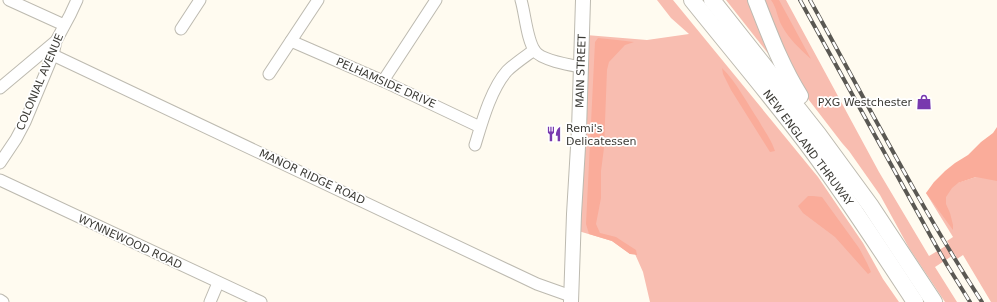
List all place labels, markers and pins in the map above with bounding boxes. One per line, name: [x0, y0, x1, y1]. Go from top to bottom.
shop icon: PXG Westchester: [915, 93, 933, 111]
place label: PXG Westchester: [818, 96, 912, 109]
place label: Remi's Delicatessen: [566, 122, 636, 148]
restaurant icon: Remi's Delicatessen: [545, 125, 563, 143]

